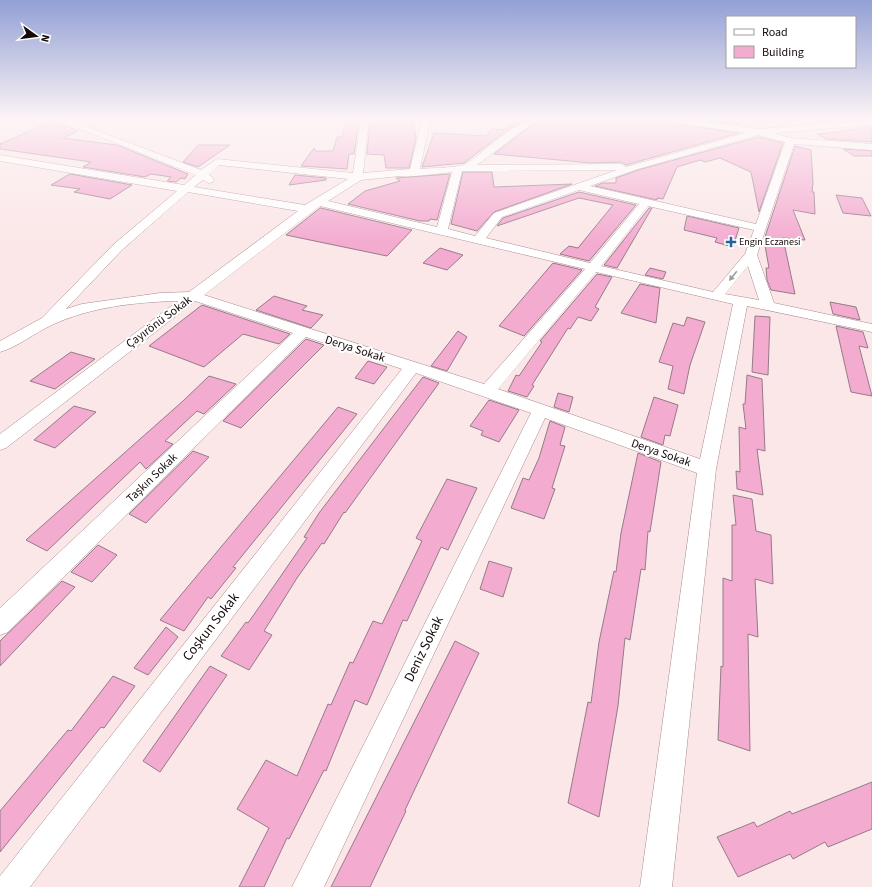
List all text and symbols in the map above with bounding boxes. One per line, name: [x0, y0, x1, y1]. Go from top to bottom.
north arrow: [16, 16, 56, 56]
legend: [726, 16, 856, 68]
text: Road: [762, 24, 788, 41]
text: N: [37, 33, 53, 44]
text: Building: [762, 44, 804, 61]
place label: Engin Eczanesi: [739, 235, 801, 249]
marker: Engin Eczanesi: [726, 237, 736, 247]
one-way arrow: [729, 270, 738, 281]
street label: Çayırönü Sokak: [123, 292, 195, 352]
street label: Derya Sokak: [323, 331, 387, 367]
street label: Derya Sokak: [629, 435, 693, 471]
street label: Taşkın Sokak: [123, 449, 181, 507]
street label: Coşkun Sokak: [178, 588, 244, 665]
street label: Deniz Sokak: [399, 613, 449, 685]

